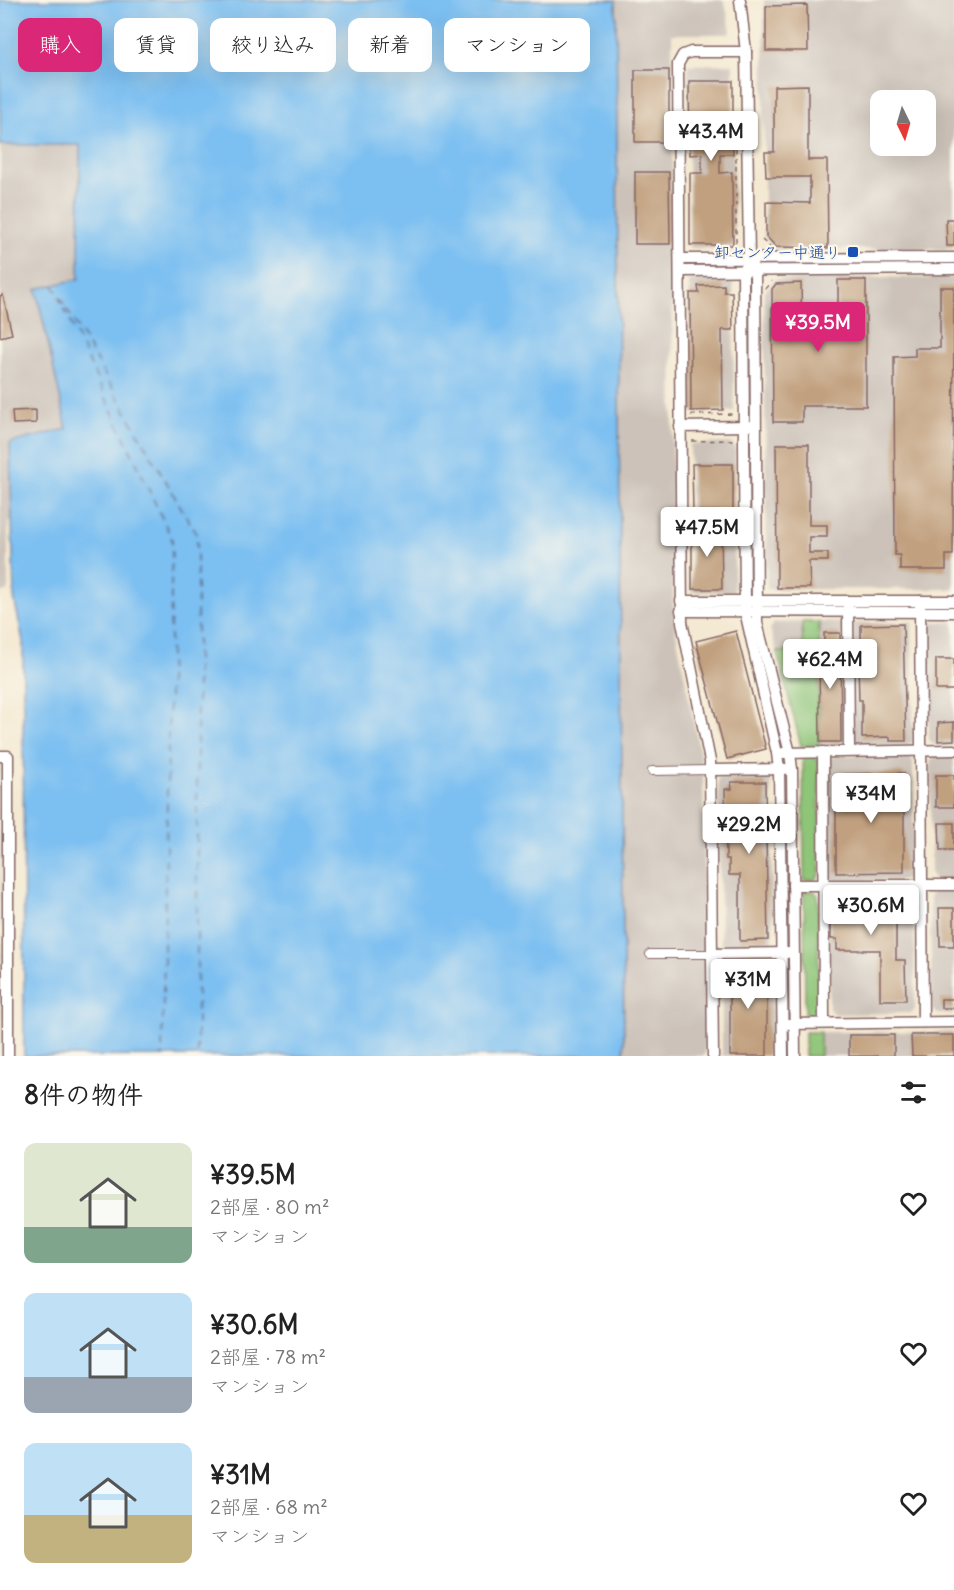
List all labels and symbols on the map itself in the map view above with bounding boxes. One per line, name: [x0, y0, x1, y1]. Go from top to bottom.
north arrow: [870, 90, 936, 156]
pin: ¥43.4M: [662, 111, 760, 162]
place label: 卸センター中通り: [714, 242, 841, 262]
marker: 卸センター中通り: [846, 245, 860, 259]
pin: ¥39.5M: [769, 302, 867, 353]
pin: ¥47.5M: [658, 507, 756, 558]
pin: ¥62.4M: [781, 639, 879, 690]
pin: ¥34M: [835, 773, 907, 824]
pin: ¥29.2M: [700, 804, 798, 855]
pin: ¥30.6M: [822, 885, 920, 936]
pin: ¥31M: [712, 959, 784, 1010]

